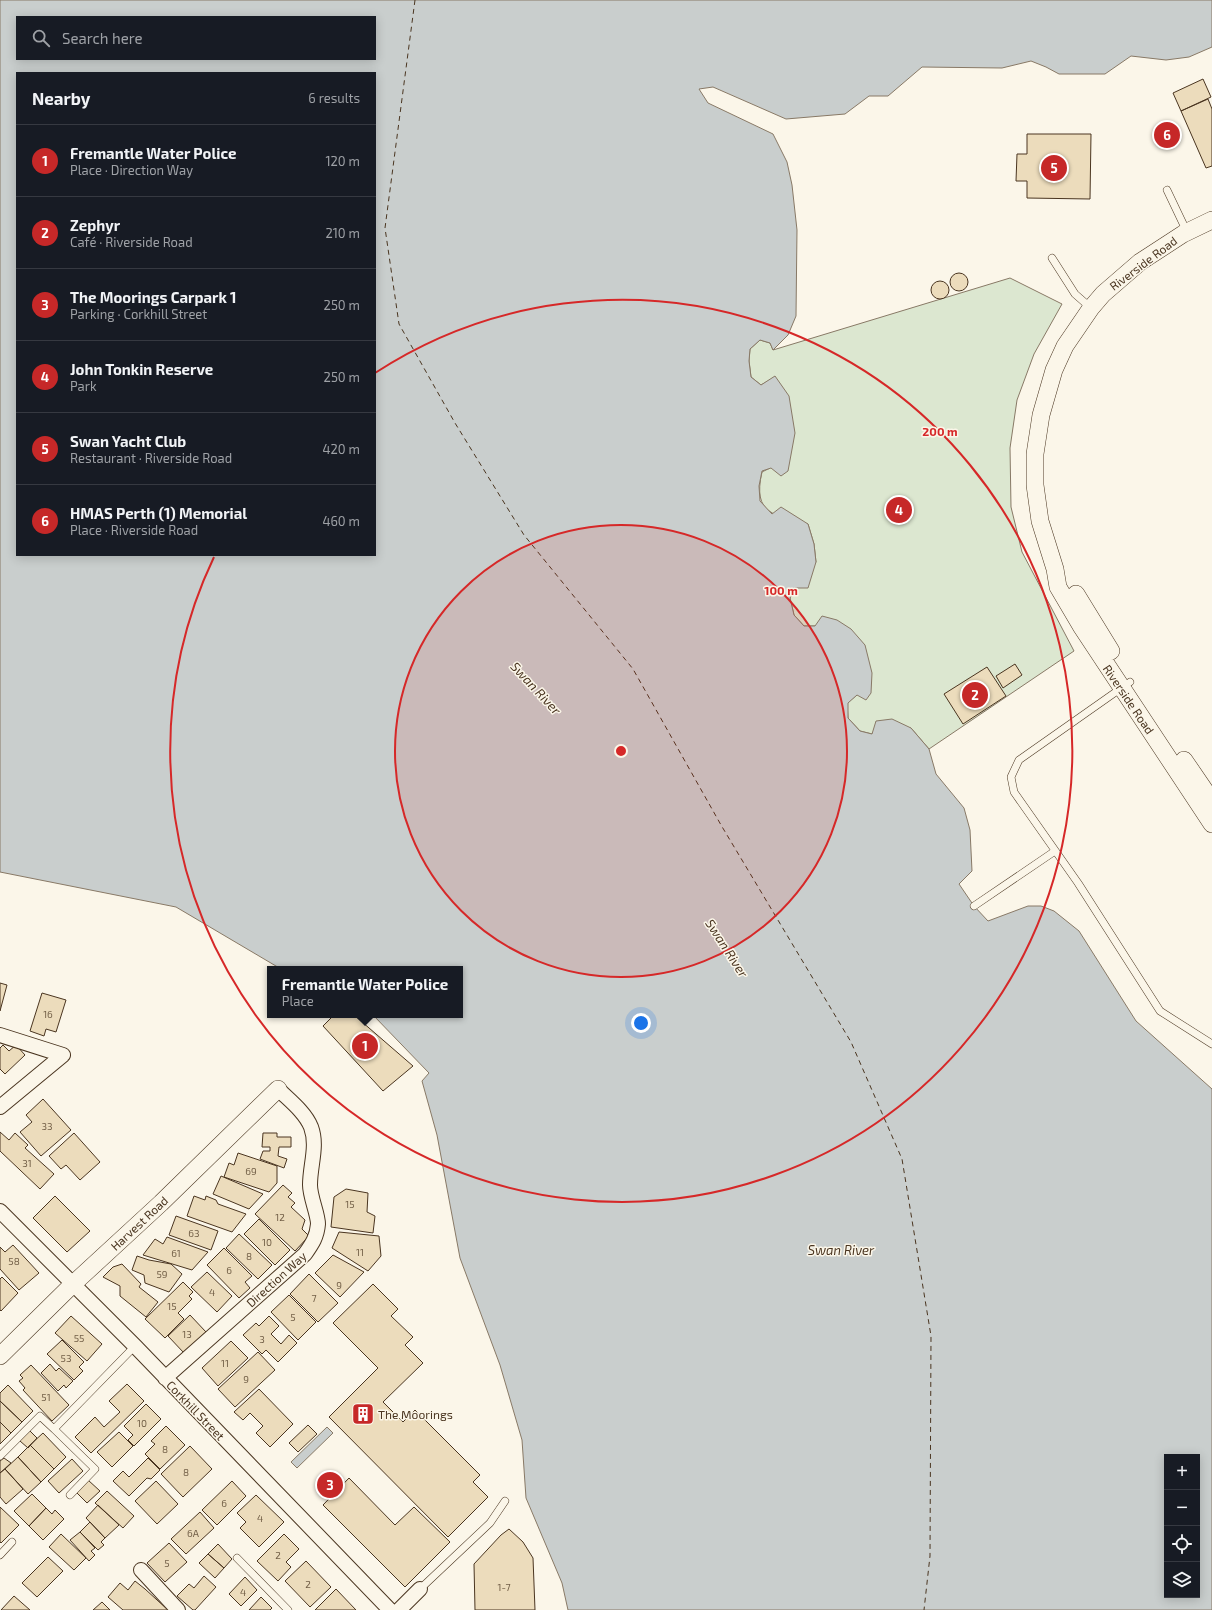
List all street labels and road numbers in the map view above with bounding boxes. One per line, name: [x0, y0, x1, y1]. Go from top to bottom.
street label: Riverside Road: [1107, 233, 1179, 293]
street label: Riverside Road: [1101, 662, 1157, 736]
street label: Harvest Road: [107, 1193, 171, 1253]
street label: Direction Way: [243, 1248, 309, 1310]
street label: Corkhill Street: [164, 1377, 228, 1443]

